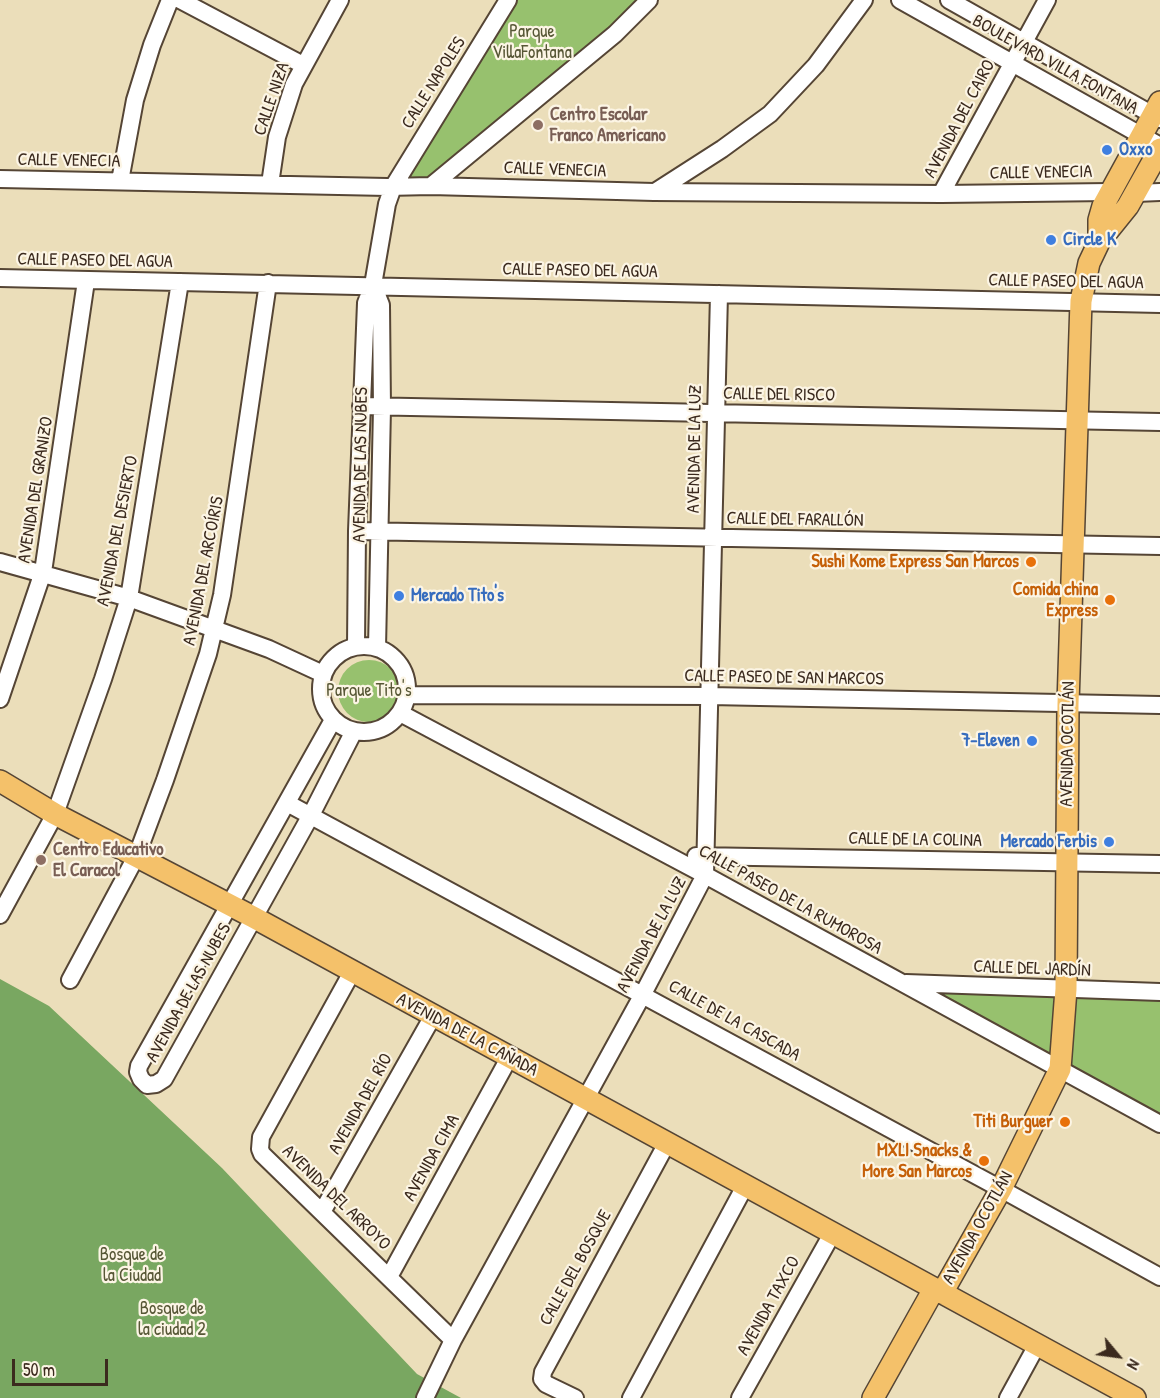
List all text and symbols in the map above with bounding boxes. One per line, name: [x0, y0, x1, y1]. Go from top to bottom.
street label: BOULEVARD VILLA FONTANA: [968, 10, 1142, 120]
park label: Parque VillaFontana: [492, 21, 572, 63]
street label: CALLE NAPOLES: [397, 33, 471, 133]
street label: AVENIDA DEL CAIRO: [920, 56, 1000, 182]
street label: CALLE NIZA: [249, 60, 295, 138]
place label: Centro Escolar Franco Americano: [550, 104, 666, 146]
marker: Centro Escolar Franco Americano: [531, 118, 545, 132]
place label: Oxxo: [1119, 139, 1152, 161]
marker: Oxxo: [1100, 143, 1114, 157]
street label: CALLE VENECIA: [18, 149, 120, 173]
street label: CALLE VENECIA: [503, 157, 607, 183]
street label: CALLE VENECIA: [990, 161, 1092, 185]
place label: Circle K: [1063, 229, 1116, 251]
marker: Circle K: [1044, 233, 1058, 247]
street label: CALLE PASEO DEL AGUA: [17, 249, 173, 273]
street label: CALLE PASEO DEL AGUA: [502, 259, 658, 283]
street label: CALLE PASEO DEL AGUA: [988, 270, 1144, 294]
street label: CALLE DEL RISCO: [723, 383, 835, 407]
street label: AVENIDA DE LA LUZ: [683, 385, 707, 513]
street label: AVENIDA DE LAS NUBES: [349, 387, 373, 543]
street label: AVENIDA DEL GRANIZO: [14, 415, 58, 565]
street label: AVENIDA DEL DESIERTO: [93, 454, 143, 608]
street label: AVENIDA DEL ARCOÍRIS: [179, 495, 229, 647]
street label: CALLE DEL FARALLÓN: [726, 508, 864, 532]
place label: Sushi Kome Express San Marcos: [811, 551, 1019, 573]
marker: Sushi Kome Express San Marcos: [1024, 555, 1038, 569]
place label: Comida china Express: [1013, 579, 1098, 622]
place label: Mercado Tito's: [411, 585, 504, 607]
marker: Mercado Tito's: [392, 589, 406, 603]
marker: Comida china Express: [1103, 593, 1117, 607]
street label: CALLE PASEO DE SAN MARCOS: [684, 665, 884, 691]
park label: Parque Tito's: [326, 680, 412, 702]
street label: AVENIDA OCOTLÁN: [1056, 681, 1080, 807]
place label: 7-Eleven: [961, 730, 1020, 752]
marker: 7-Eleven: [1025, 734, 1039, 748]
street label: CALLE DE LA COLINA: [848, 828, 982, 852]
place label: Mercado Ferbis: [1001, 831, 1097, 853]
marker: Mercado Ferbis: [1102, 835, 1116, 849]
place label: Centro Educativo El Caracol: [53, 839, 164, 882]
street label: CALLE PASEO DE LA RUMOROSA: [695, 841, 885, 959]
marker: Centro Educativo El Caracol: [34, 853, 48, 867]
street label: AVENIDA DE LA LUZ: [612, 873, 692, 997]
street label: AVENIDA DE LAS NUBES: [142, 920, 236, 1066]
street label: CALLE DEL JARDÍN: [973, 956, 1091, 982]
street label: CALLE DE LA CASCADA: [664, 976, 804, 1066]
street label: AVENIDA DE LA CAÑADA: [393, 989, 541, 1081]
street label: AVENIDA DEL RÍO: [324, 1050, 398, 1158]
street label: AVENIDA CIMA: [399, 1111, 465, 1205]
place label: Titi Burguer: [974, 1111, 1053, 1133]
marker: Titi Burguer: [1058, 1115, 1072, 1129]
place label: MXLI Snacks & More San Marcos: [862, 1140, 972, 1182]
street label: AVENIDA DEL ARROYO: [277, 1141, 395, 1255]
marker: MXLI Snacks & More San Marcos: [977, 1154, 991, 1168]
street label: AVENIDA OCOTLÁN: [938, 1168, 1018, 1288]
street label: CALLE DEL BOSQUE: [535, 1207, 617, 1329]
park label: Bosque de la Ciudad: [100, 1244, 164, 1286]
street label: AVENIDA TAXCO: [733, 1253, 805, 1359]
park label: Bosque de la ciudad 2: [138, 1298, 206, 1340]
north arrow: [1088, 1326, 1148, 1386]
scale bar: [15, 1347, 111, 1385]
text: N: [1122, 1356, 1145, 1374]
text: 50 m: [23, 1357, 55, 1382]

